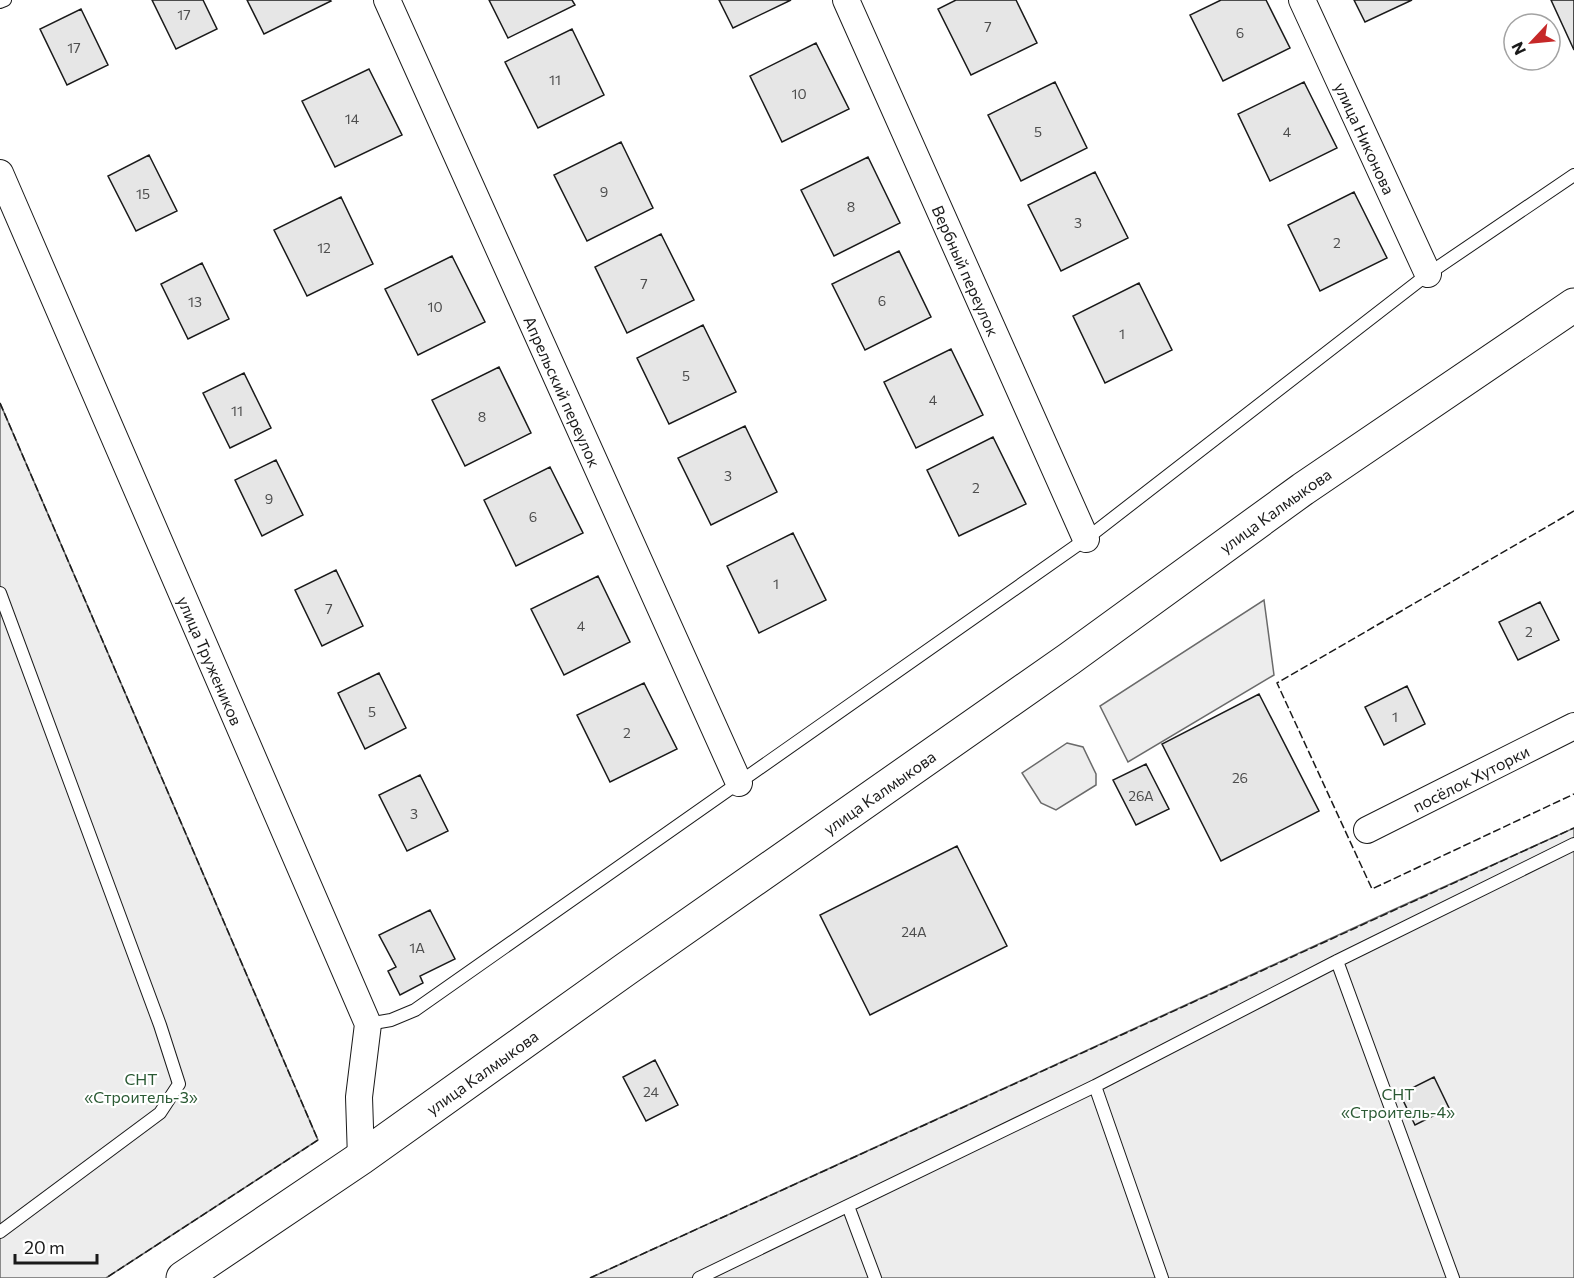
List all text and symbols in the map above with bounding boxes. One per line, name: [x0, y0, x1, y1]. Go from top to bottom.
house number: 17: [177, 6, 191, 23]
north arrow: [1502, 12, 1562, 72]
house number: 7: [984, 18, 992, 35]
house number: 6: [1236, 24, 1244, 41]
house number: 17: [67, 39, 81, 56]
text: N: [1507, 39, 1529, 58]
house number: 11: [549, 71, 561, 88]
street label: улица Никонова: [1332, 79, 1399, 197]
house number: 10: [791, 85, 807, 102]
house number: 14: [345, 110, 360, 127]
house number: 5: [1034, 123, 1042, 140]
house number: 4: [1283, 123, 1292, 140]
house number: 9: [600, 183, 608, 200]
house number: 15: [136, 185, 150, 202]
house number: 8: [847, 198, 855, 215]
street label: Вербный переулок: [929, 202, 1004, 339]
house number: 3: [1074, 214, 1082, 231]
house number: 2: [1333, 234, 1341, 251]
house number: 12: [317, 239, 331, 256]
house number: 7: [640, 275, 648, 292]
house number: 6: [878, 292, 886, 309]
house number: 13: [188, 293, 202, 310]
house number: 10: [427, 298, 443, 315]
street label: Апрельский переулок: [521, 313, 605, 470]
house number: 1: [1119, 325, 1125, 342]
house number: 5: [682, 367, 690, 384]
house number: 4: [929, 391, 938, 408]
house number: 11: [231, 402, 243, 419]
house number: 8: [478, 408, 486, 425]
street label: улица Калмыкова: [1215, 464, 1334, 556]
house number: 3: [724, 467, 732, 484]
house number: 2: [972, 479, 980, 496]
house number: 9: [265, 490, 273, 507]
house number: 6: [529, 508, 537, 525]
house number: 1: [773, 575, 779, 592]
street label: улица Тружеников: [175, 593, 247, 728]
house number: 7: [325, 600, 333, 617]
house number: 4: [577, 617, 586, 634]
house number: 2: [1525, 623, 1533, 640]
house number: 5: [368, 703, 376, 720]
house number: 1: [1392, 708, 1398, 725]
house number: 2: [623, 724, 631, 741]
street label: посёлок Хуторки: [1409, 741, 1532, 815]
street label: улица Калмыкова: [819, 746, 939, 838]
house number: 26: [1232, 769, 1248, 786]
house number: 26А: [1128, 787, 1154, 804]
house number: 3: [410, 805, 418, 822]
house number: 24А: [901, 923, 927, 940]
house number: 1А: [409, 939, 425, 956]
street label: улица Калмыкова: [422, 1026, 541, 1118]
park label: СНТ «Строитель-3»: [84, 1069, 198, 1106]
house number: 24: [643, 1083, 660, 1100]
park label: СНТ «Строитель-4»: [1341, 1084, 1455, 1121]
scale bar: [15, 1227, 98, 1265]
text: 20 m: [24, 1236, 65, 1258]

